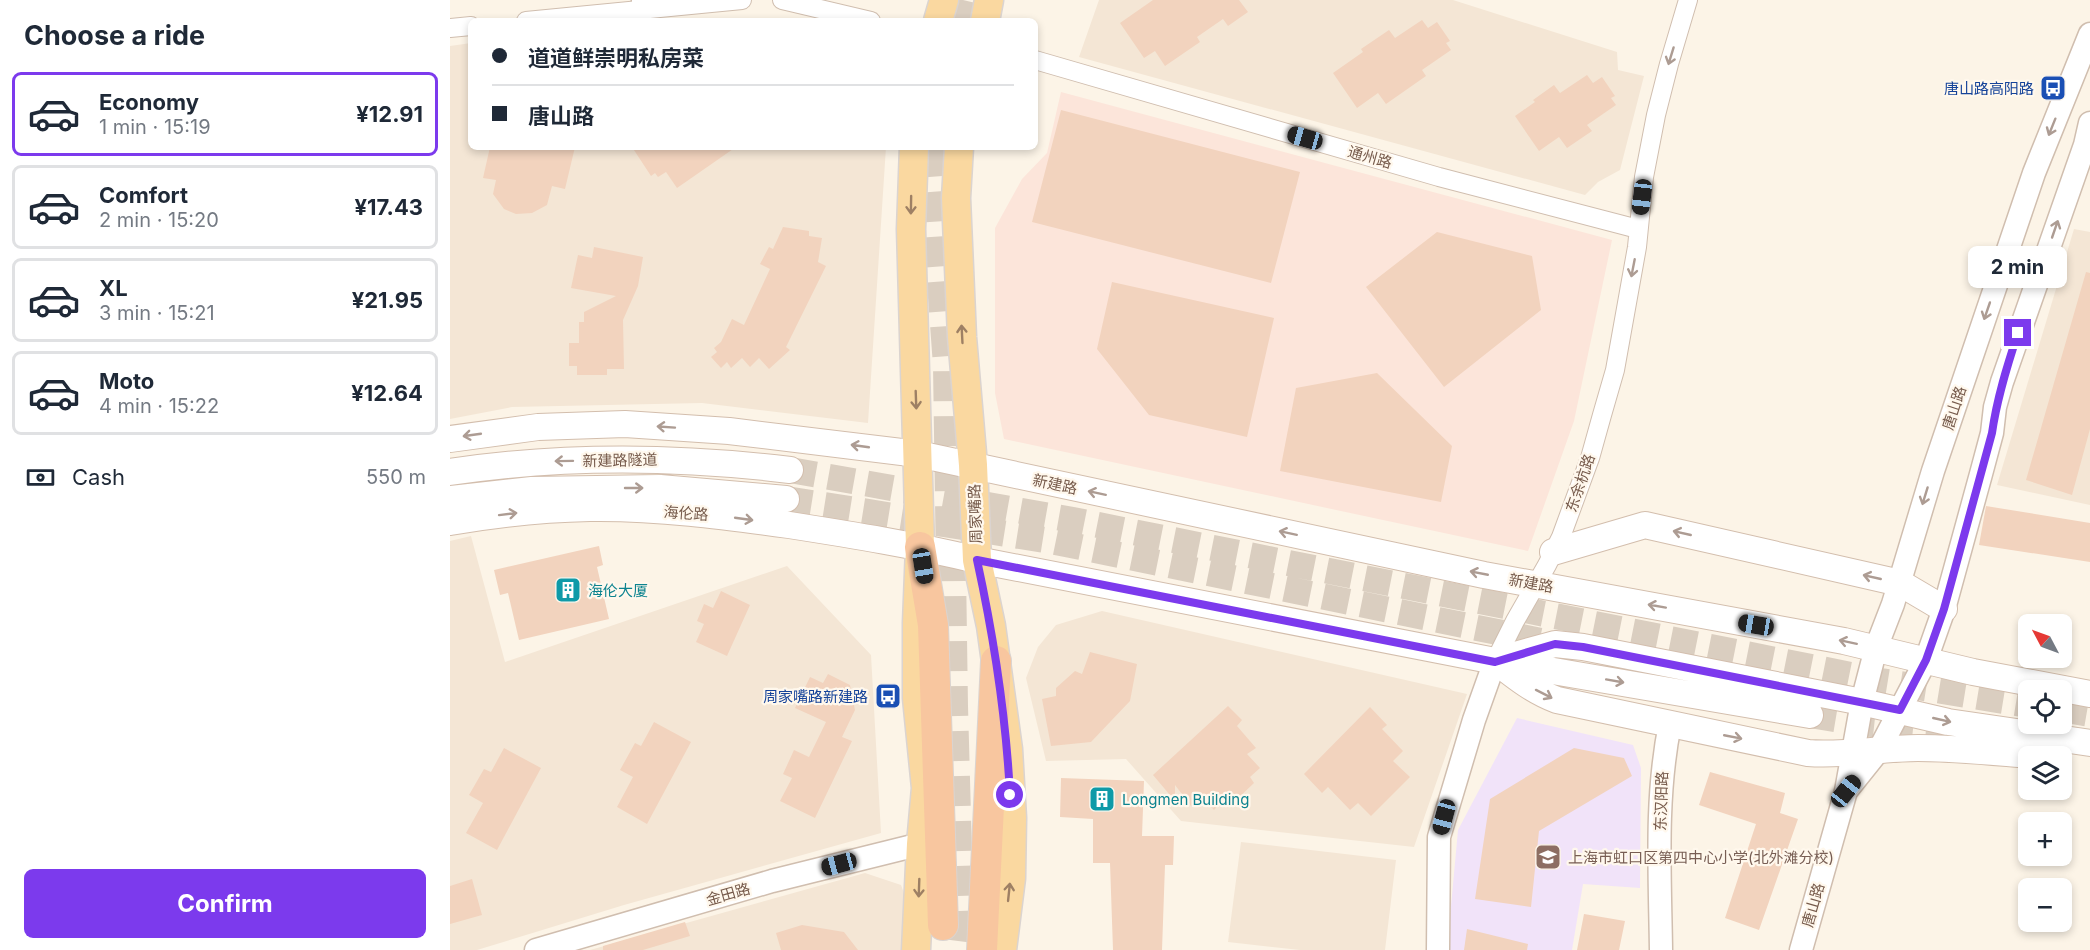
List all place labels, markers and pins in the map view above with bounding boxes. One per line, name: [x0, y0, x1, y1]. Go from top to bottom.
bus stop icon: 唐山路高阳路: [2038, 73, 2068, 103]
place label: 唐山路高阳路: [1944, 79, 2034, 98]
building icon: 海伦大厦: [553, 575, 583, 605]
place label: 海伦大厦: [588, 581, 648, 600]
bus stop icon: 周家嘴路新建路: [873, 681, 903, 711]
place label: 周家嘴路新建路: [763, 687, 868, 706]
building icon: Longmen Building: [1087, 784, 1117, 814]
place label: Longmen Building: [1122, 790, 1249, 809]
school or university icon: 上海市虹口区第四中心小学(北外滩分校): [1533, 842, 1563, 872]
place label: 上海市虹口区第四中心小学(北外滩分校): [1568, 848, 1834, 867]

